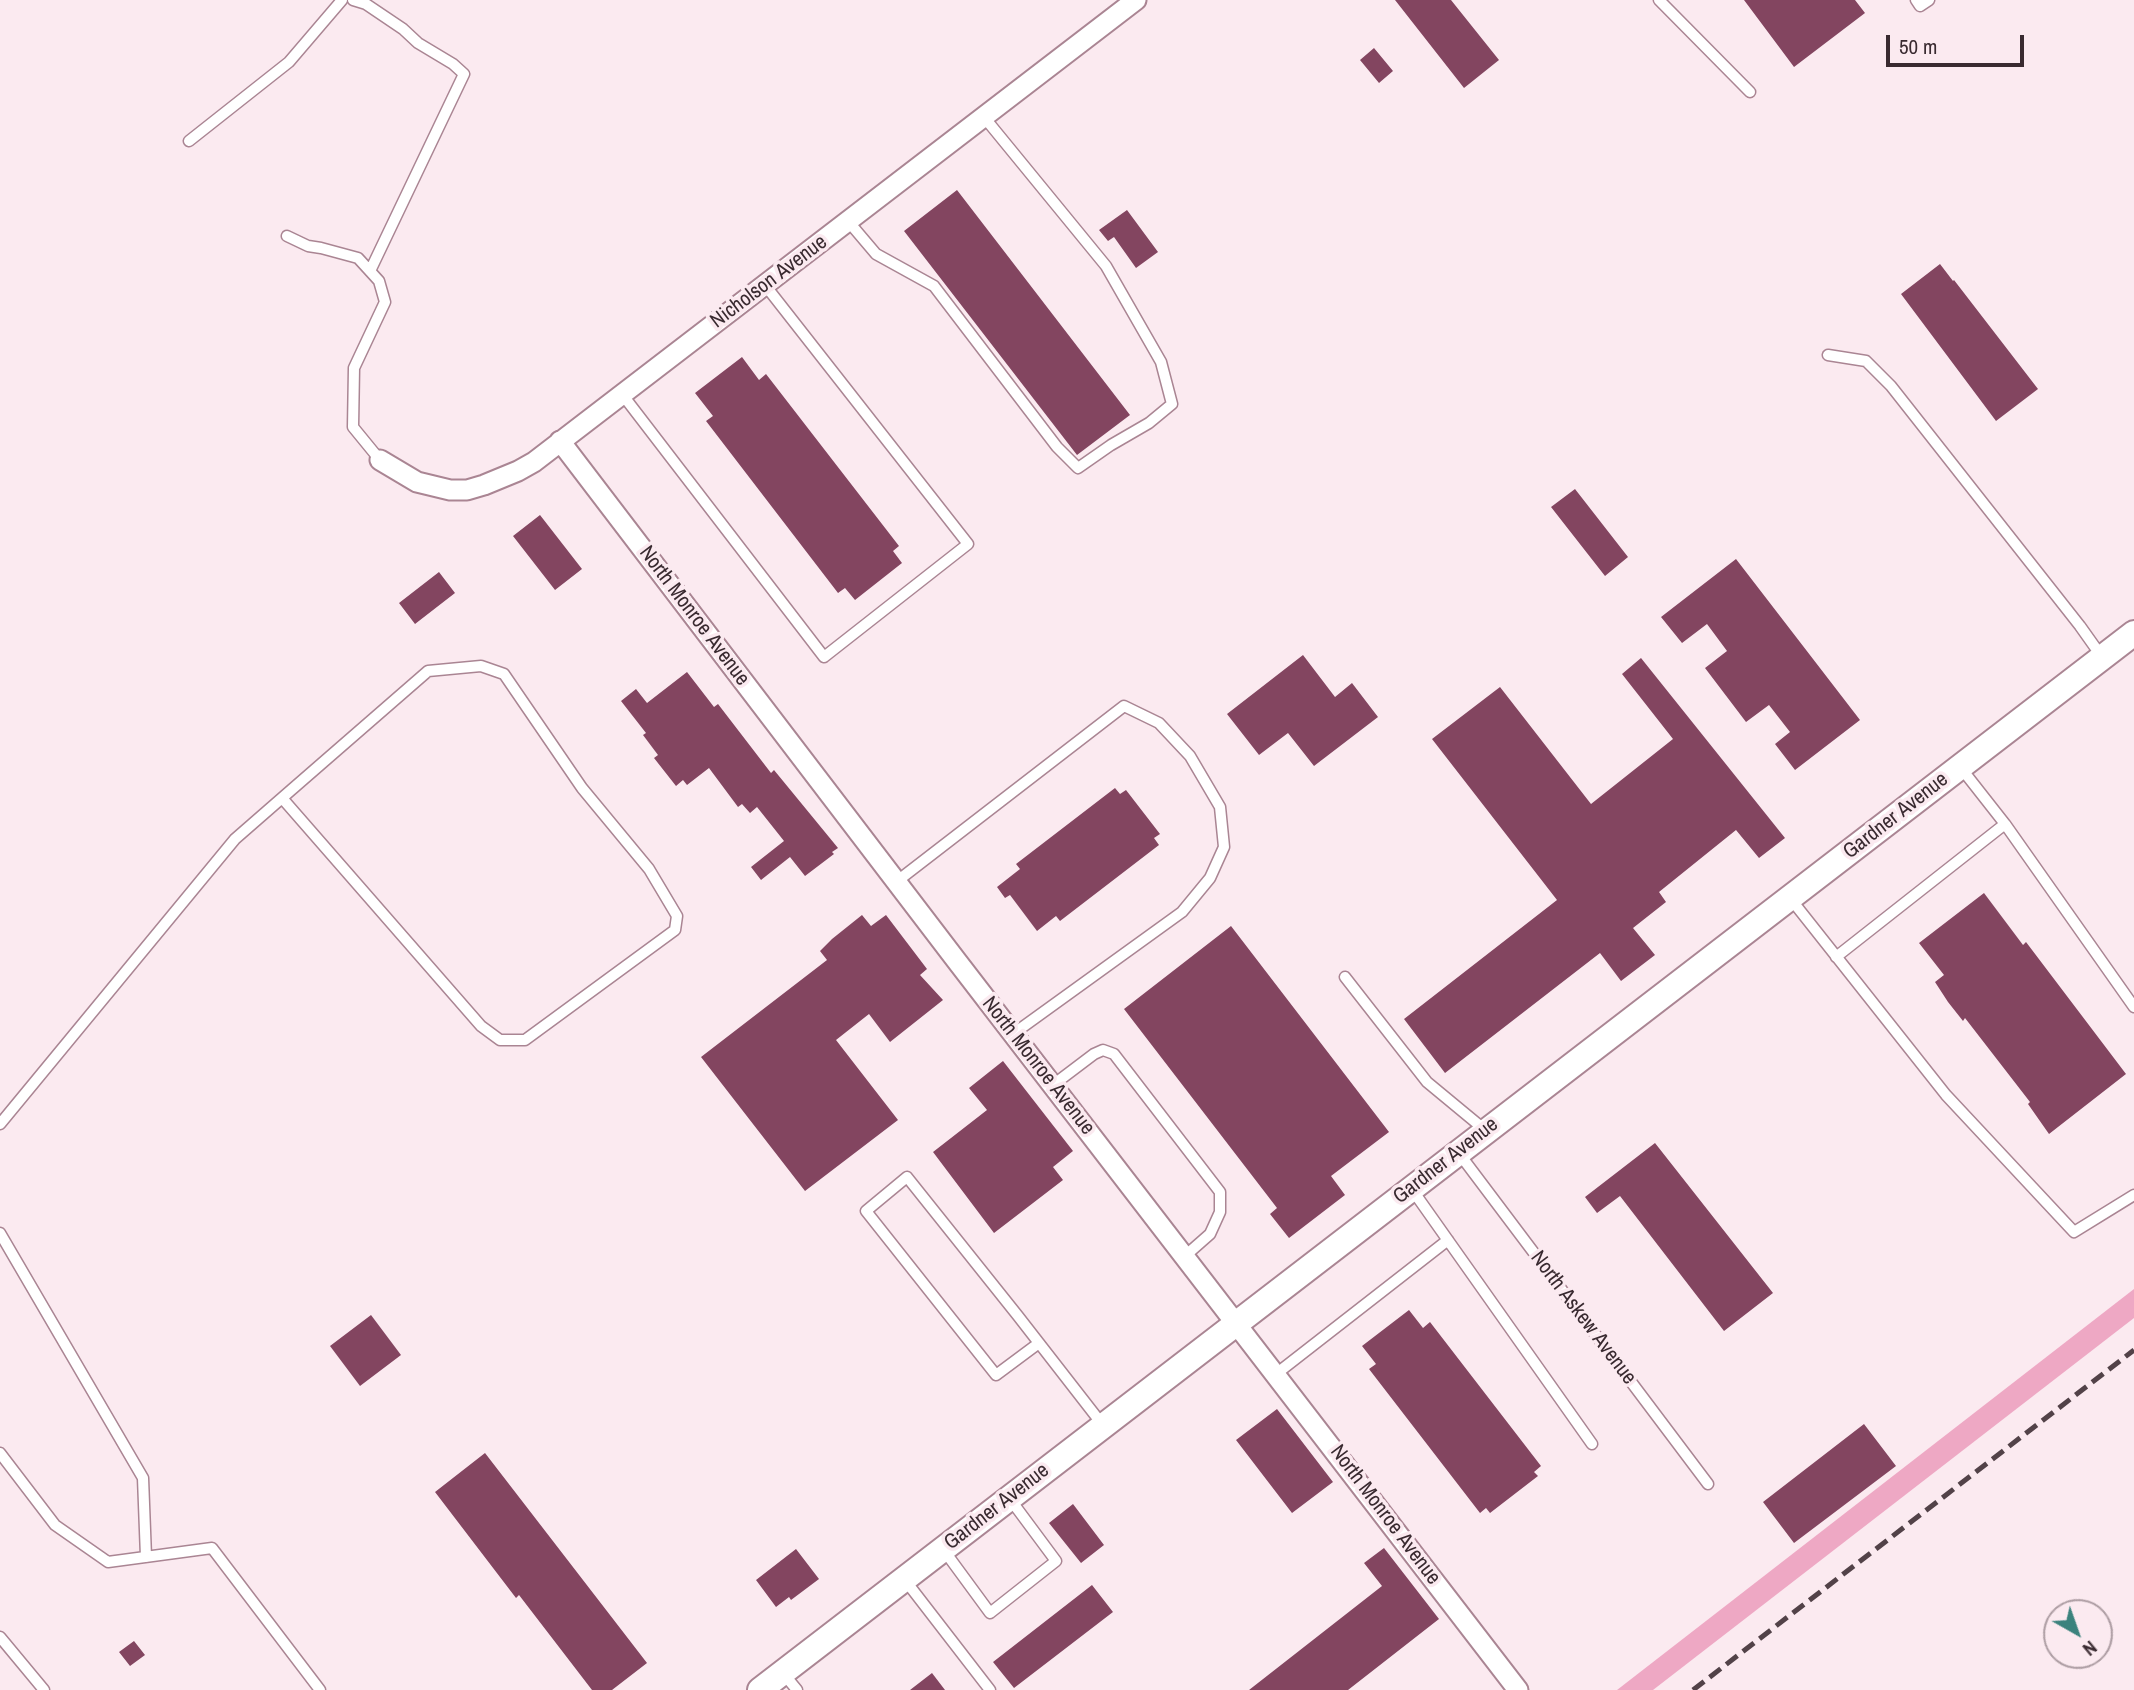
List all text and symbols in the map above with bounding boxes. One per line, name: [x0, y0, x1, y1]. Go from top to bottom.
scale bar: [1889, 21, 2027, 65]
text: 50 m: [1899, 32, 1937, 61]
street label: Nicholson Avenue: [706, 230, 832, 334]
street label: North Monroe Avenue: [633, 541, 755, 691]
street label: Gardner Avenue: [1839, 767, 1953, 865]
street label: North Monroe Avenue: [976, 992, 1100, 1140]
street label: Gardner Avenue: [1389, 1112, 1503, 1210]
street label: North Askew Avenue: [1525, 1246, 1641, 1390]
street label: North Monroe Avenue: [1324, 1440, 1446, 1590]
street label: Gardner Avenue: [940, 1458, 1054, 1556]
north arrow: [2043, 1599, 2113, 1669]
text: N: [2078, 1635, 2103, 1662]

